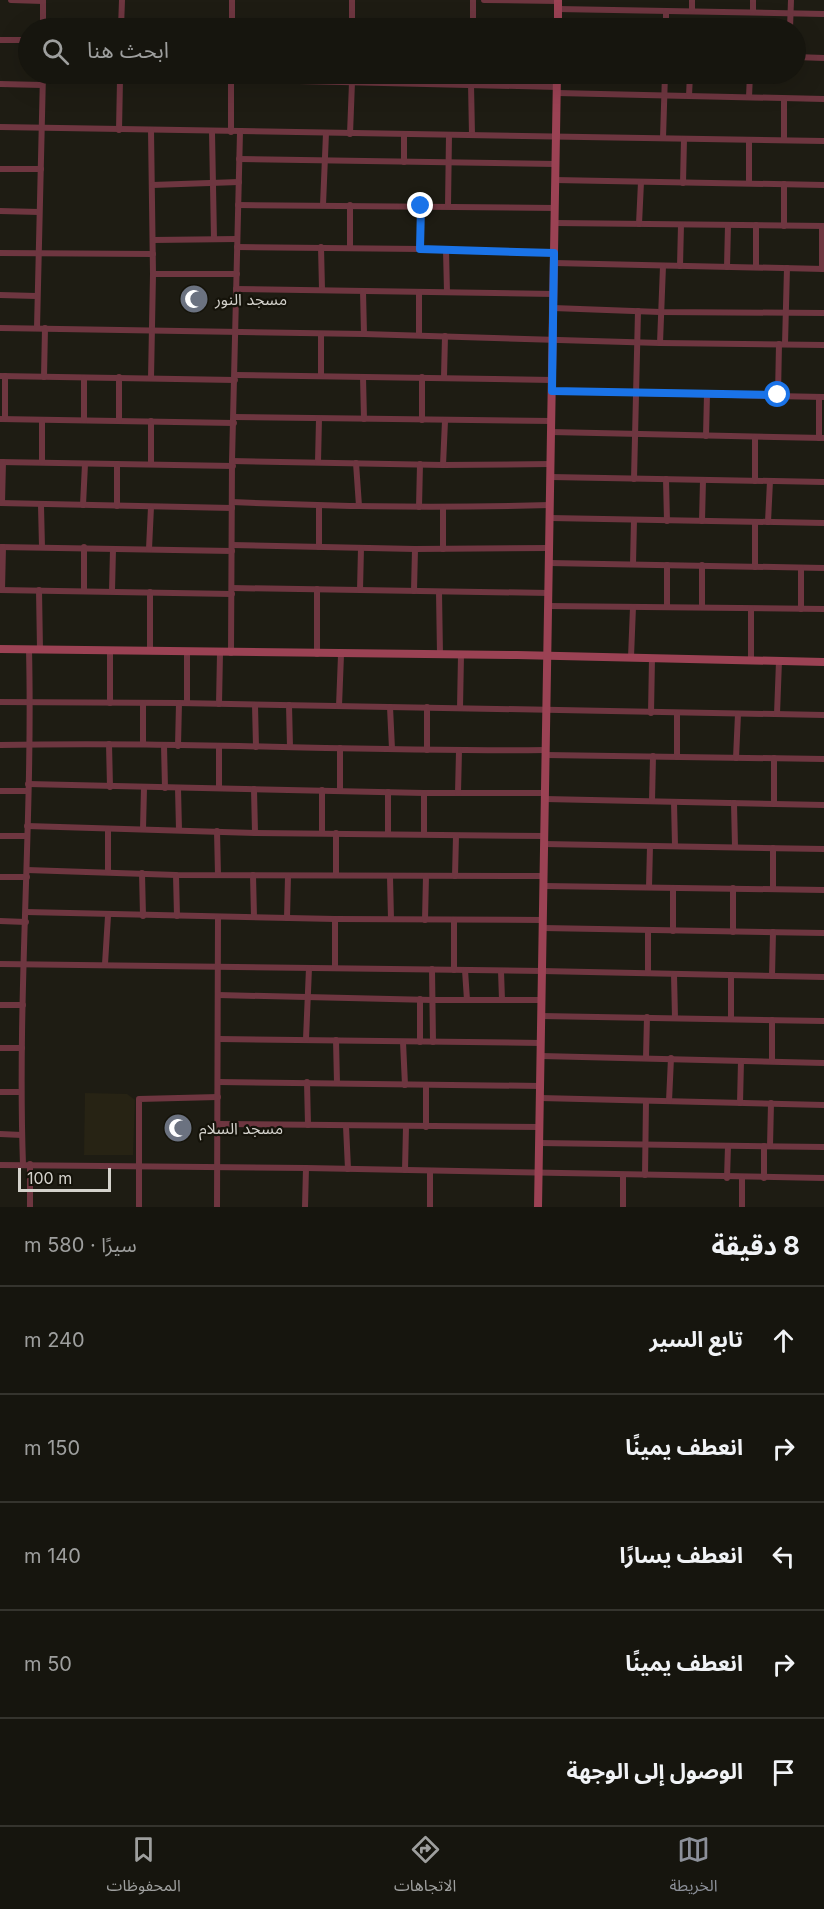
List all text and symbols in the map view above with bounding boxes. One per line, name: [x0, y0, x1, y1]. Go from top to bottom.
search box: [18, 18, 806, 84]
icon: search: [39, 35, 72, 68]
text: ابحث هنا: [87, 37, 169, 63]
route end: [407, 192, 433, 218]
mosque icon: مسجد النور: [178, 283, 210, 315]
place label: مسجد النور: [214, 289, 287, 309]
route start: [764, 381, 790, 407]
mosque icon: مسجد السلام: [162, 1112, 194, 1144]
place label: مسجد السلام: [199, 1118, 283, 1141]
scale bar: [18, 1165, 111, 1192]
text: 100 m: [27, 1168, 72, 1188]
text: 8 دقيقة: [711, 1230, 800, 1261]
text: سيرًا · 580 m: [24, 1233, 137, 1257]
icon: ahead: [767, 1324, 800, 1357]
text: تابع السير: [650, 1326, 743, 1352]
text: 240 m: [24, 1328, 85, 1352]
icon: right: [767, 1432, 800, 1465]
text: انعطف يمينًا: [625, 1434, 743, 1460]
text: 150 m: [24, 1436, 80, 1460]
icon: left: [767, 1540, 800, 1573]
text: انعطف يسارًا: [620, 1542, 743, 1568]
text: 140 m: [24, 1544, 81, 1568]
icon: right: [767, 1648, 800, 1681]
text: انعطف يمينًا: [625, 1650, 743, 1676]
text: 50 m: [24, 1652, 72, 1676]
icon: arrive: [767, 1756, 800, 1789]
text: الوصول إلى الوجهة: [566, 1758, 743, 1784]
tab: المحفوظات: [107, 1833, 181, 1903]
tab: الاتجاهات: [394, 1833, 456, 1903]
tab: الخريطة: [670, 1833, 717, 1903]

